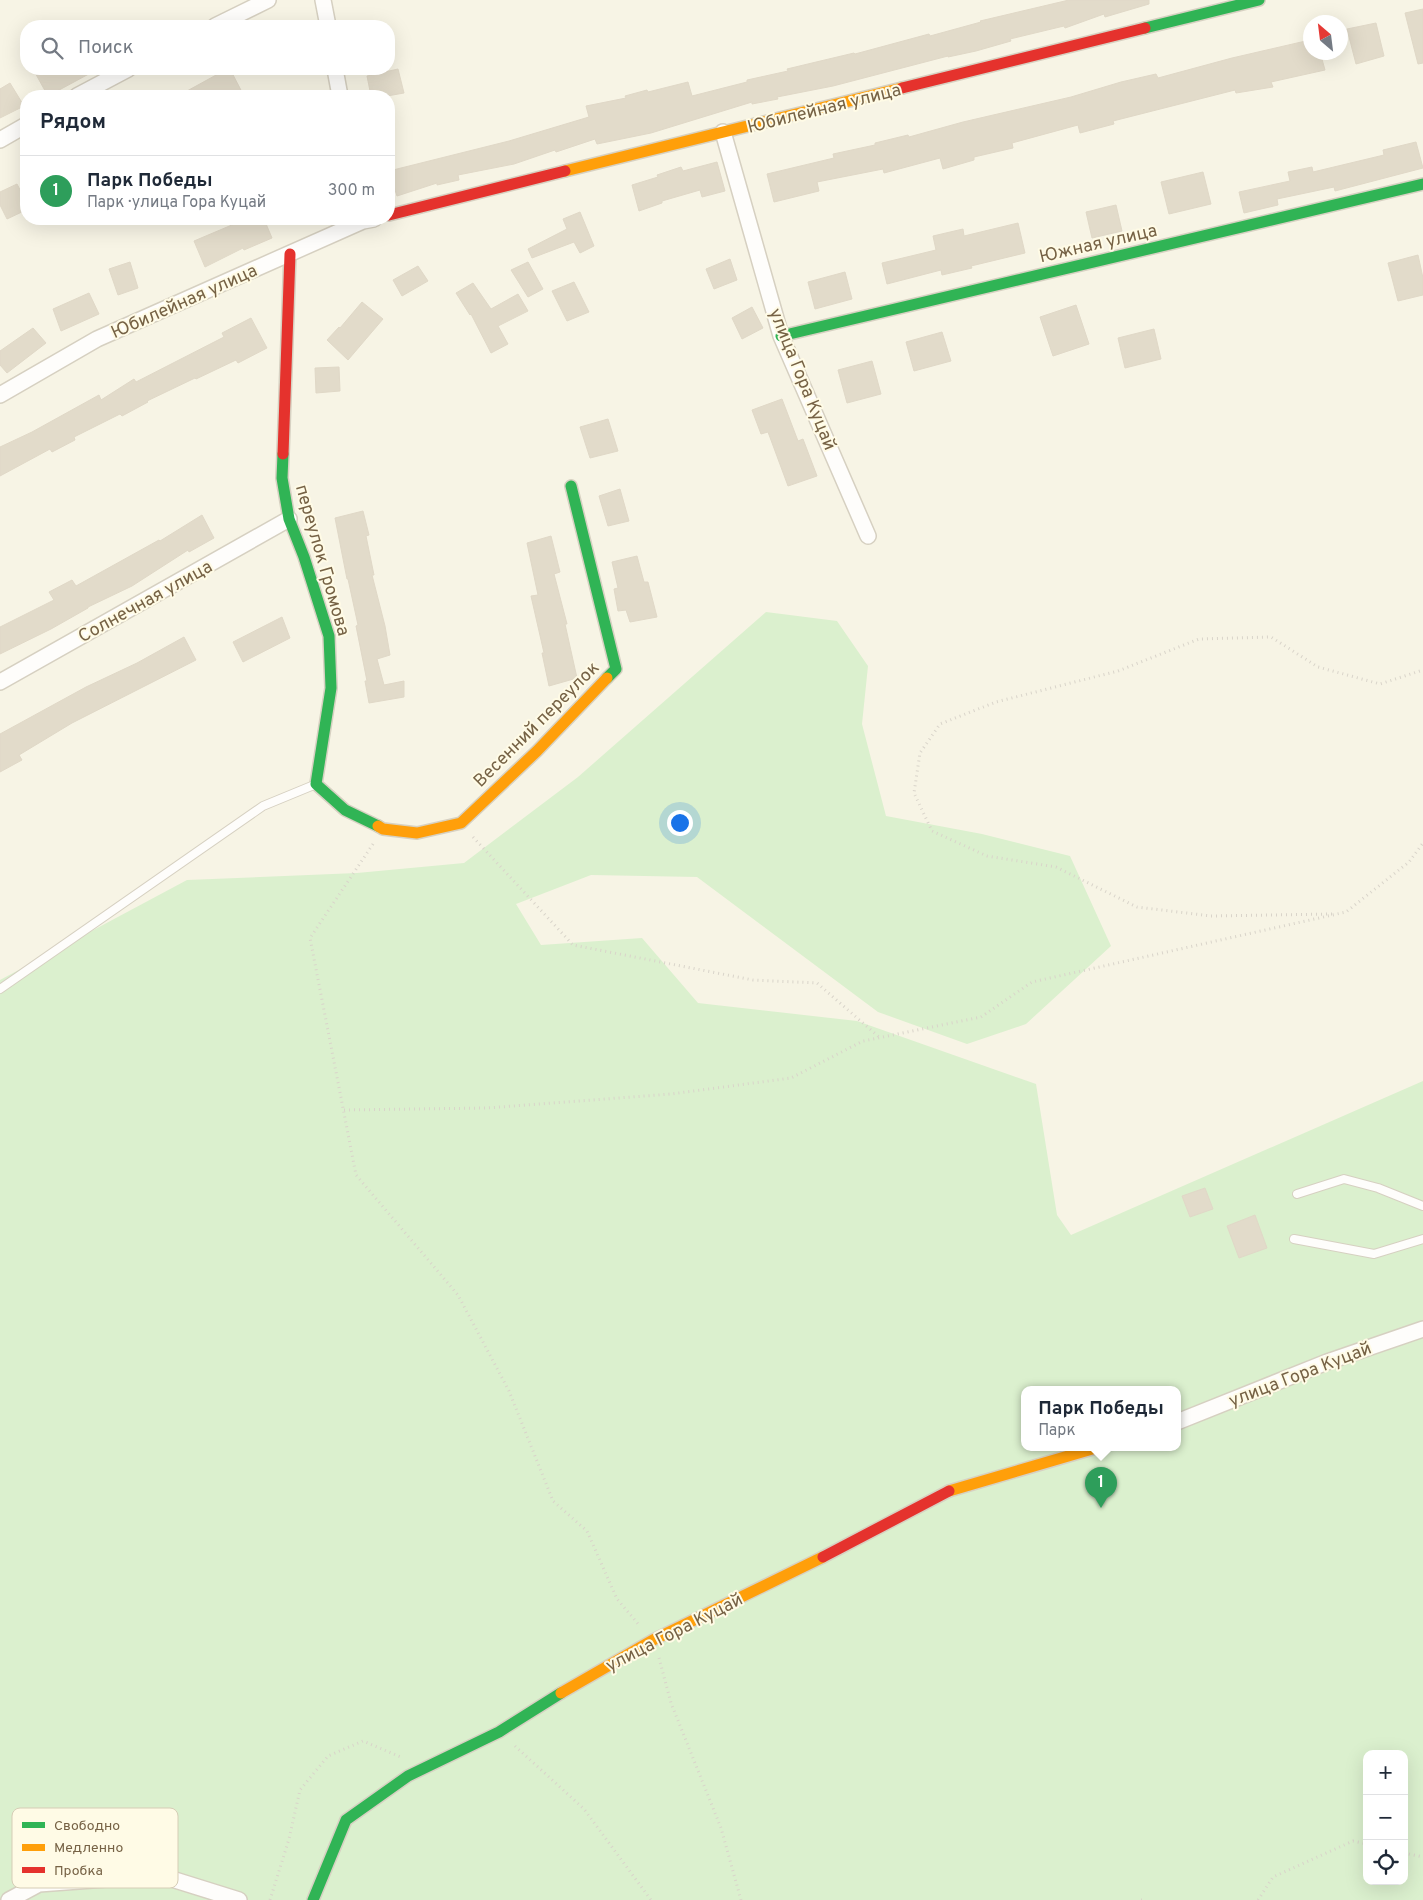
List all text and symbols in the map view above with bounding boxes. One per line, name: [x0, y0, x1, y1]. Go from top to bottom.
north arrow: [1303, 15, 1348, 60]
search box: [20, 20, 395, 75]
icon: search: [38, 34, 66, 62]
text: Поиск: [78, 36, 134, 60]
street label: Юбилейная улица: [745, 79, 904, 140]
text: Рядом: [40, 109, 106, 136]
text: Парк Победы: [87, 169, 213, 193]
text: 1: [53, 181, 59, 201]
text: 300 m: [328, 181, 375, 201]
text: Парк · улица Гора Куцай: [87, 193, 266, 213]
street label: Южная улица: [1037, 220, 1160, 269]
street label: Юбилейная улица: [108, 260, 261, 345]
street label: улица Гора Куцай: [763, 305, 841, 454]
street label: переулок Громова: [289, 482, 354, 639]
street label: Солнечная улица: [74, 556, 217, 649]
street label: Весенний переулок: [469, 657, 605, 793]
your location: [667, 810, 693, 836]
street label: улица Гора Куцай: [1226, 1338, 1375, 1413]
popup: [1021, 1386, 1181, 1451]
text: Парк Победы: [1038, 1397, 1164, 1421]
text: Парк: [1038, 1421, 1076, 1441]
pin: 1: [1085, 1467, 1117, 1508]
street label: улица Гора Куцай: [602, 1589, 747, 1678]
map controls: [1363, 1750, 1408, 1885]
button: +: [1363, 1750, 1408, 1795]
button: −: [1363, 1795, 1408, 1840]
legend: [12, 1808, 178, 1888]
text: Свободно: [54, 1818, 120, 1835]
text: Медленно: [54, 1840, 123, 1857]
button: locate: [1363, 1840, 1408, 1885]
text: Пробка: [54, 1863, 103, 1880]

